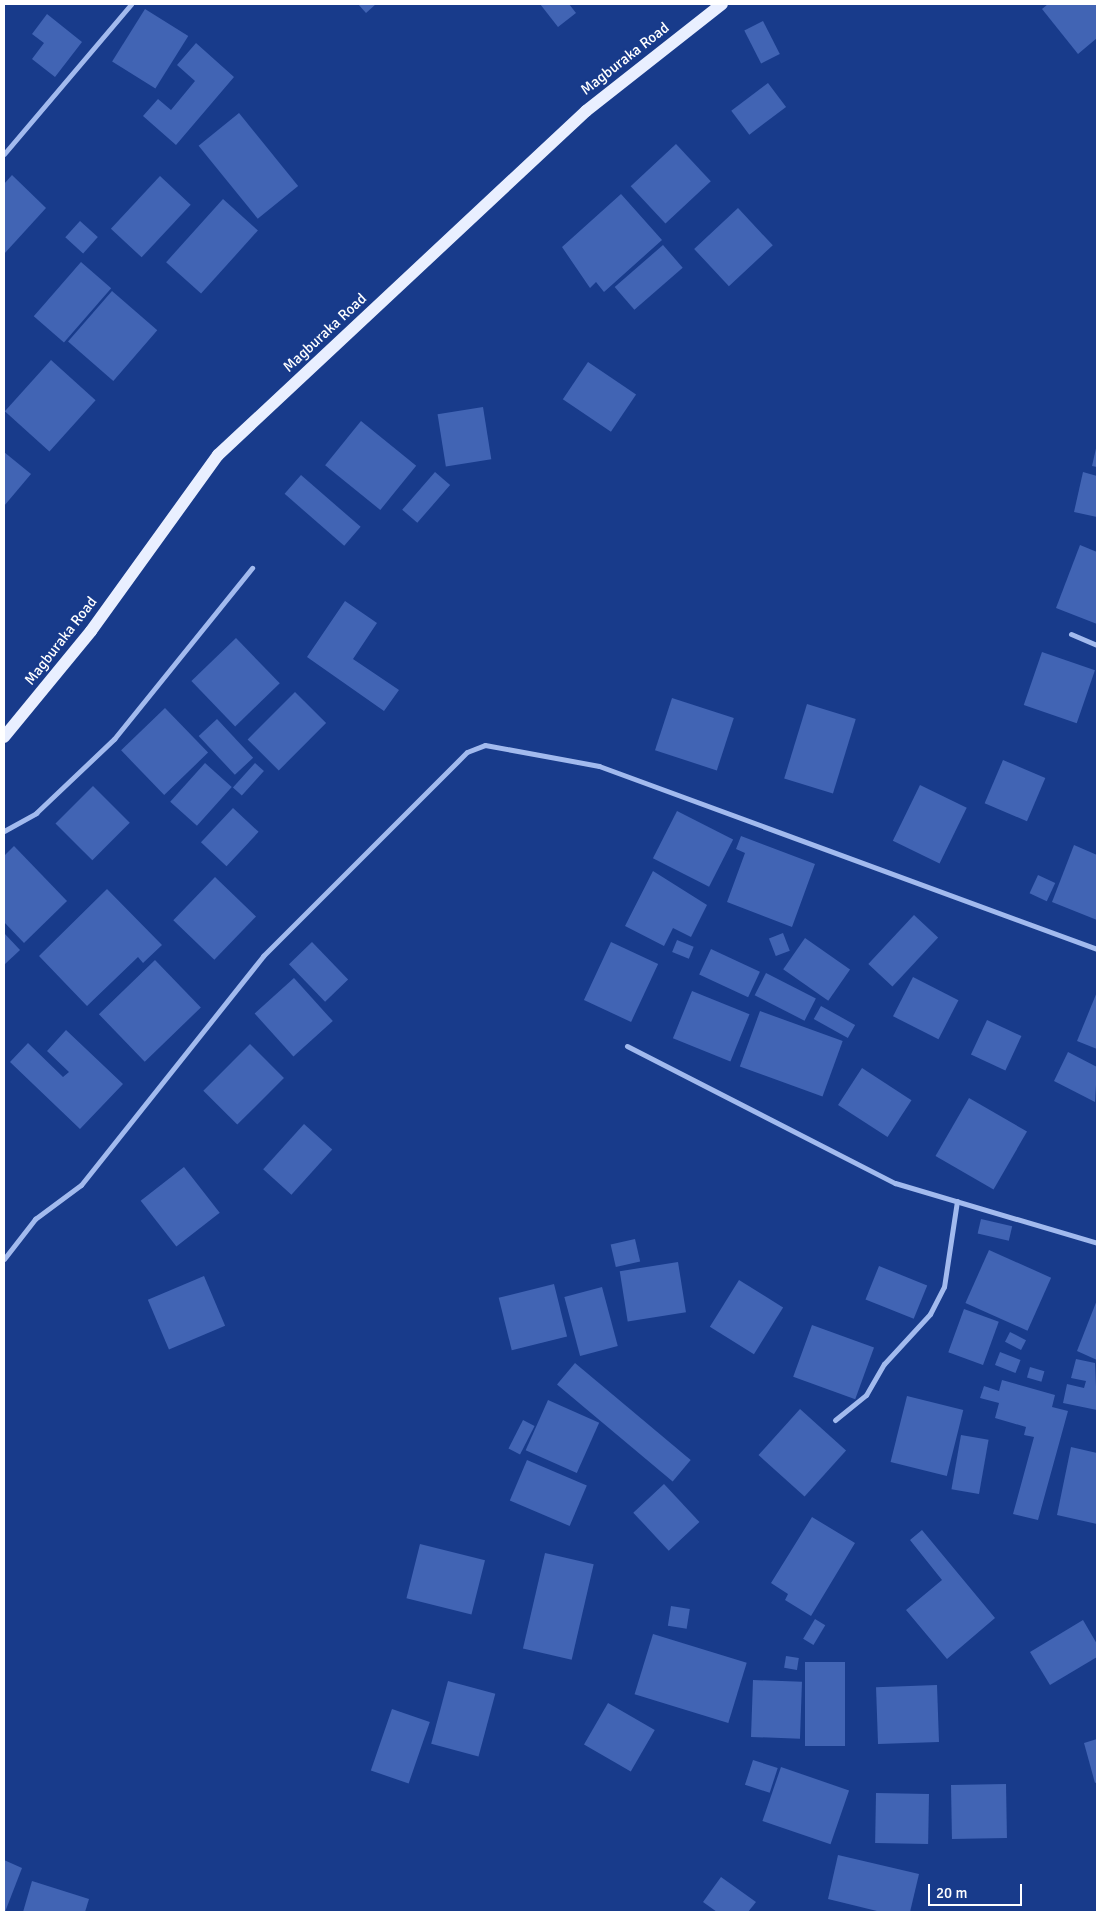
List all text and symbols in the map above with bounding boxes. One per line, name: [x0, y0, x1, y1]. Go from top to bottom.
street label: Magburaka Road: [577, 19, 673, 99]
street label: Magburaka Road: [280, 290, 370, 376]
street label: Magburaka Road: [21, 593, 101, 689]
scale bar: [931, 1874, 1025, 1906]
text: 20 m: [936, 1884, 967, 1902]

